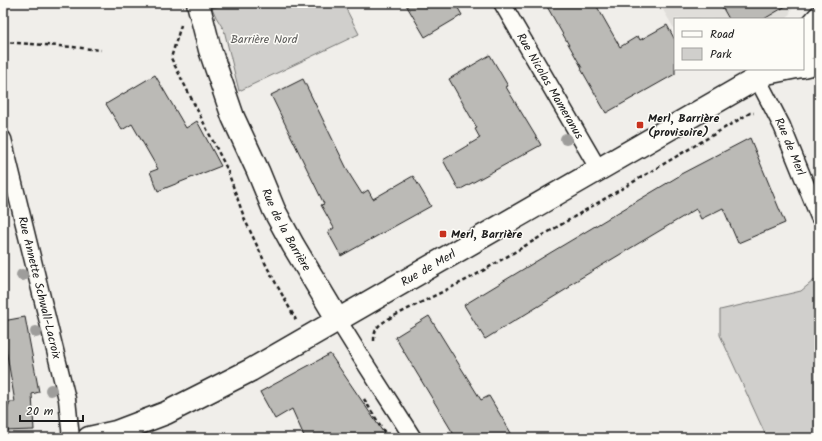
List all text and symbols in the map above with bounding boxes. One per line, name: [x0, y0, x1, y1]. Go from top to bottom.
legend: [674, 18, 804, 70]
text: Road: [710, 25, 735, 44]
street label: Rue Nicolas Mameranus: [512, 29, 589, 143]
park label: Barrière Nord: [230, 30, 299, 49]
text: Park: [710, 45, 732, 64]
place label: Merl, Barrière (provisoire): [648, 109, 719, 142]
street label: Rue de Merl: [770, 114, 811, 178]
marker: Merl, Barrière (provisoire): [635, 120, 645, 130]
street label: Rue de la Barrière: [257, 185, 316, 275]
street label: Rue Annette Schwall-Lacroix: [13, 214, 66, 362]
place label: Merl, Barrière: [451, 225, 522, 244]
marker: Merl, Barrière: [438, 229, 448, 239]
street label: Rue de Merl: [397, 244, 459, 291]
scale bar: [20, 397, 83, 423]
text: 20 m: [26, 402, 54, 421]

